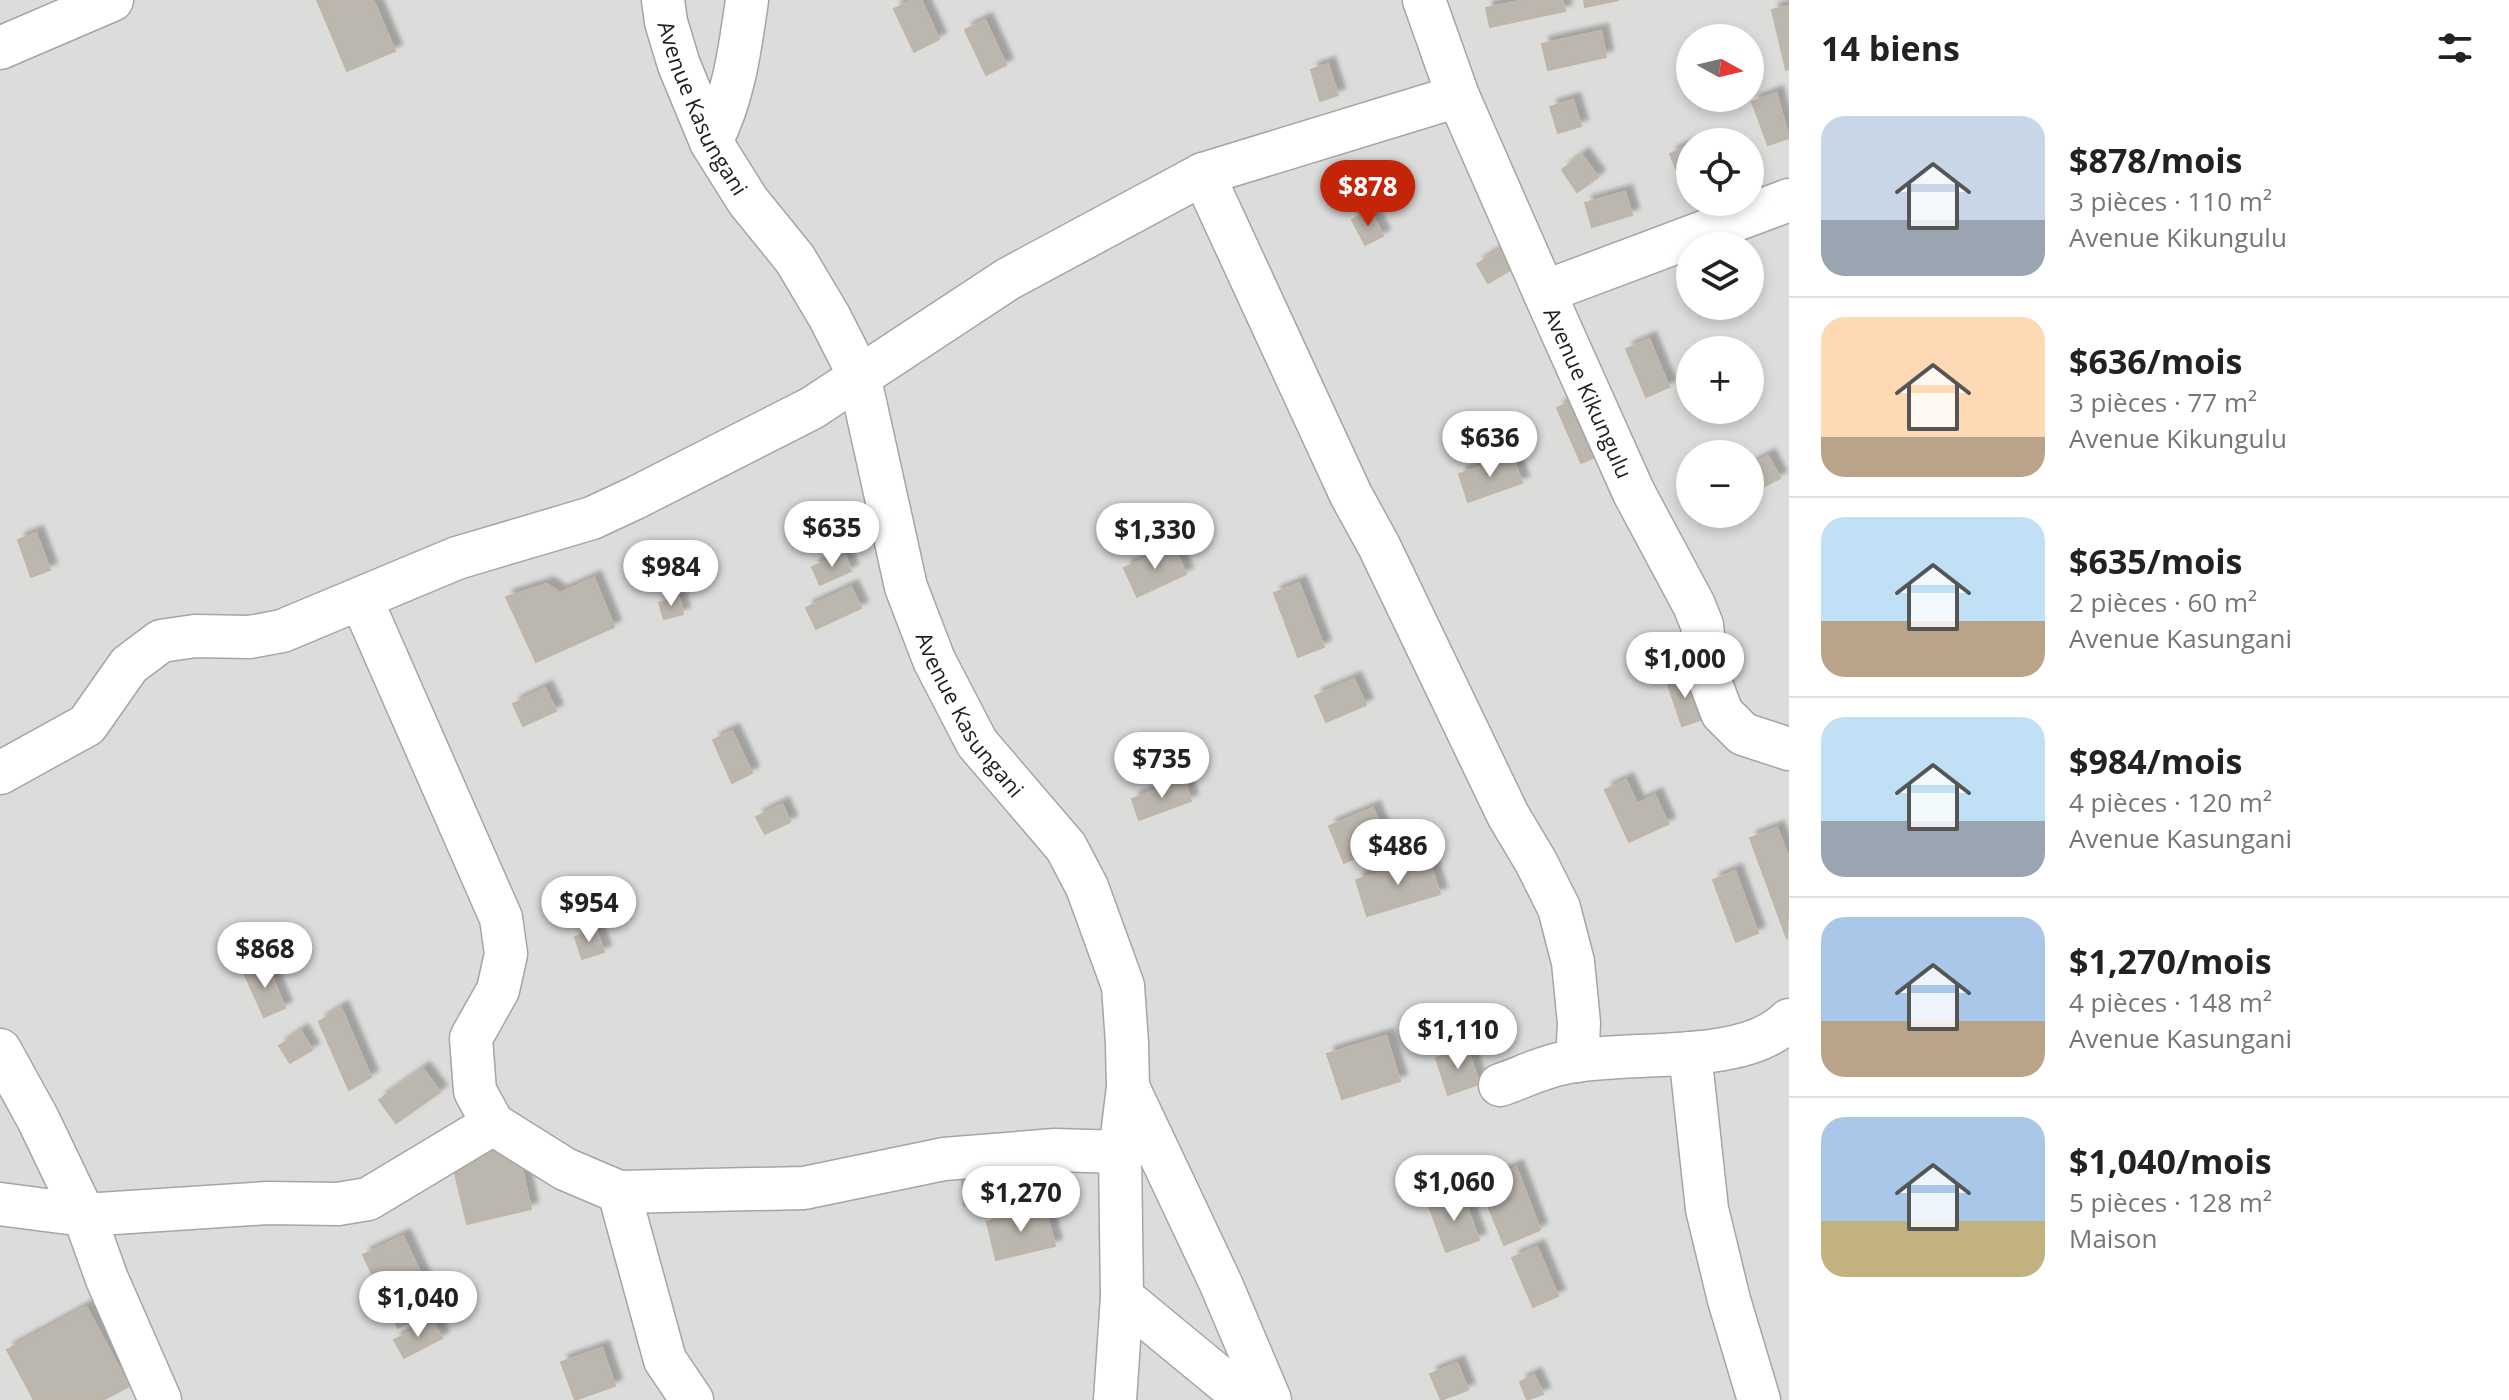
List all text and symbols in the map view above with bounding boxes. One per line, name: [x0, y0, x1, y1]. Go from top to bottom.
street label: Avenue Kasungani: [651, 17, 756, 201]
north arrow: [1676, 24, 1764, 112]
map controls: [1676, 24, 1764, 528]
text: 14 biens: [1821, 25, 1960, 71]
icon: filters: [2433, 26, 2477, 70]
button: locate: [1676, 128, 1764, 216]
text: $878/mois: [2069, 137, 2243, 183]
icon: home: [1885, 148, 1981, 244]
pin: $878: [1321, 160, 1415, 228]
text: $878: [1338, 168, 1398, 204]
text: 3 pièces · 110 m²: [2069, 183, 2272, 219]
text: Avenue Kikungulu: [2069, 219, 2287, 255]
button: layers: [1676, 232, 1764, 320]
street label: Avenue Kikungulu: [1538, 302, 1640, 483]
button: +: [1676, 336, 1764, 424]
text: $636/mois: [2069, 338, 2243, 384]
icon: home: [1885, 349, 1981, 445]
text: 3 pièces · 77 m²: [2069, 384, 2257, 420]
pin: $636: [1443, 411, 1537, 479]
text: $636: [1460, 419, 1520, 455]
text: Avenue Kikungulu: [2069, 420, 2287, 456]
button: −: [1676, 440, 1764, 528]
pin: $635: [785, 501, 879, 569]
pin: $1,330: [1090, 503, 1220, 571]
text: $635: [802, 509, 862, 545]
text: $1,330: [1114, 511, 1196, 547]
text: $635/mois: [2069, 538, 2243, 584]
pin: $984: [624, 540, 718, 608]
text: $984: [641, 548, 701, 584]
icon: home: [1885, 549, 1981, 645]
text: 2 pièces · 60 m²: [2069, 584, 2257, 620]
text: Avenue Kasungani: [2069, 620, 2292, 656]
street label: Avenue Kasungani: [910, 627, 1031, 803]
pin: $1,000: [1620, 632, 1750, 700]
text: $1,000: [1644, 640, 1726, 676]
pin: $735: [1115, 732, 1209, 800]
text: $984/mois: [2069, 738, 2243, 784]
text: $735: [1132, 740, 1192, 776]
icon: home: [1885, 749, 1981, 845]
text: 4 pièces · 120 m²: [2069, 784, 2272, 820]
pin: $486: [1351, 819, 1445, 887]
text: Avenue Kasungani: [2069, 820, 2292, 856]
text: $486: [1368, 827, 1428, 863]
pin: $954: [542, 876, 636, 944]
text: $954: [559, 884, 619, 920]
pin: $868: [218, 922, 312, 990]
text: $868: [235, 930, 295, 966]
text: $1,270/mois: [2069, 938, 2272, 984]
icon: home: [1885, 949, 1981, 1045]
text: 4 pièces · 148 m²: [2069, 984, 2272, 1020]
pin: $1,110: [1393, 1003, 1523, 1071]
text: $1,110: [1417, 1011, 1499, 1047]
text: Avenue Kasungani: [2069, 1020, 2292, 1056]
text: $1,040/mois: [2069, 1138, 2272, 1184]
icon: home: [1885, 1149, 1981, 1245]
pin: $1,060: [1389, 1155, 1519, 1223]
text: $1,060: [1413, 1163, 1495, 1199]
pin: $1,270: [956, 1166, 1086, 1234]
text: $1,270: [980, 1174, 1062, 1210]
text: 5 pièces · 128 m²: [2069, 1184, 2272, 1220]
text: Maison: [2069, 1220, 2157, 1256]
pin: $1,040: [353, 1271, 483, 1339]
text: $1,040: [377, 1279, 459, 1315]

